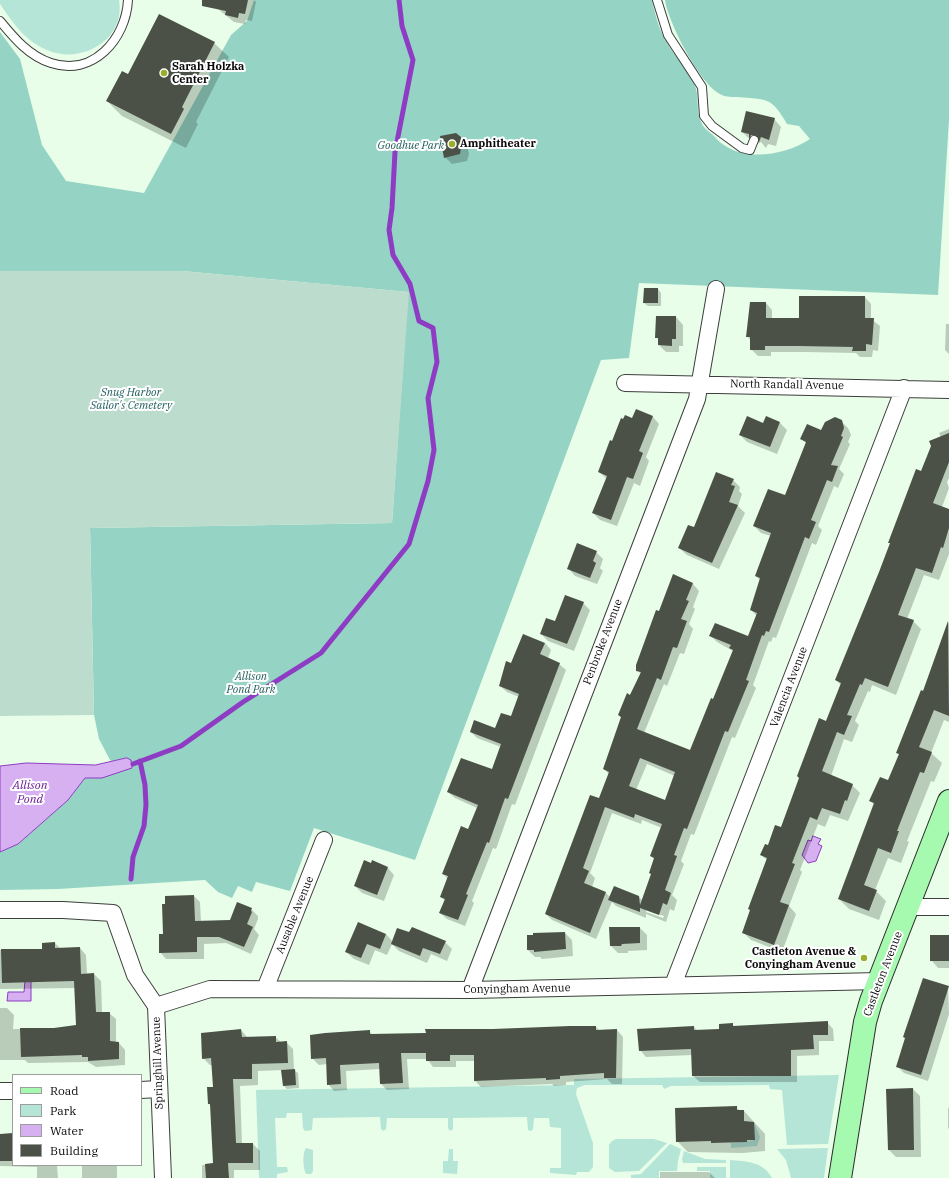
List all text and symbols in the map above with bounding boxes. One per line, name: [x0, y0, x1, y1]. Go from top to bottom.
place label: Sarah Holzka Center: [172, 60, 244, 86]
marker: Sarah Holzka Center: [159, 68, 169, 78]
place label: Amphitheater: [460, 137, 536, 151]
park label: Goodhue Park: [378, 139, 444, 153]
marker: Amphitheater: [447, 139, 457, 149]
street label: North Randall Avenue: [730, 377, 844, 393]
park label: Snug Harbor Sailor's Cemetery: [90, 386, 172, 412]
street label: Penbroke Avenue: [581, 597, 625, 687]
street label: Valencia Avenue: [768, 645, 810, 729]
park label: Allison Pond Park: [226, 670, 276, 696]
water label: Allison Pond: [12, 779, 48, 807]
street label: Ausable Avenue: [273, 874, 317, 956]
street label: Castleton Avenue: [861, 930, 905, 1018]
place label: Castleton Avenue & Conyingham Avenue: [745, 945, 856, 971]
marker: Castleton Avenue & Conyingham Avenue: [859, 953, 869, 963]
street label: Conyingham Avenue: [463, 981, 571, 997]
street label: Springhill Avenue: [150, 1016, 166, 1110]
legend: [12, 1074, 142, 1166]
text: Road: [50, 1083, 79, 1098]
text: Park: [50, 1103, 76, 1118]
text: Water: [50, 1123, 83, 1138]
text: Building: [50, 1143, 98, 1158]

